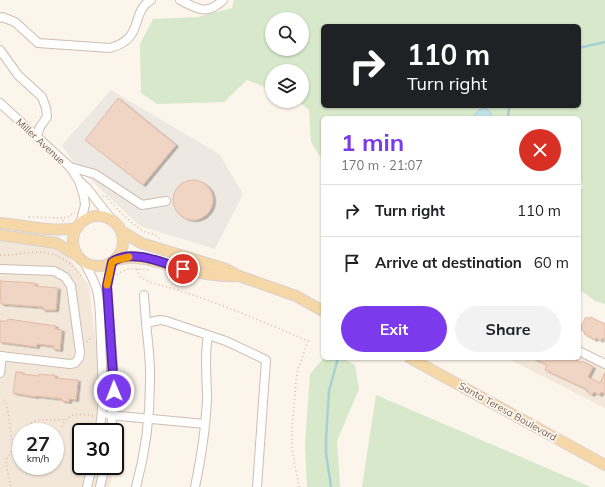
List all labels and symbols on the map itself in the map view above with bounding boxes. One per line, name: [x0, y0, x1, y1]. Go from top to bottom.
street label: Miller Avenue: [13, 115, 68, 167]
pin: [166, 252, 200, 286]
position arrow: [93, 370, 135, 412]
street label: Santa Teresa Boulevard: [456, 379, 559, 444]
speed limit sign: 30: [72, 423, 124, 475]

